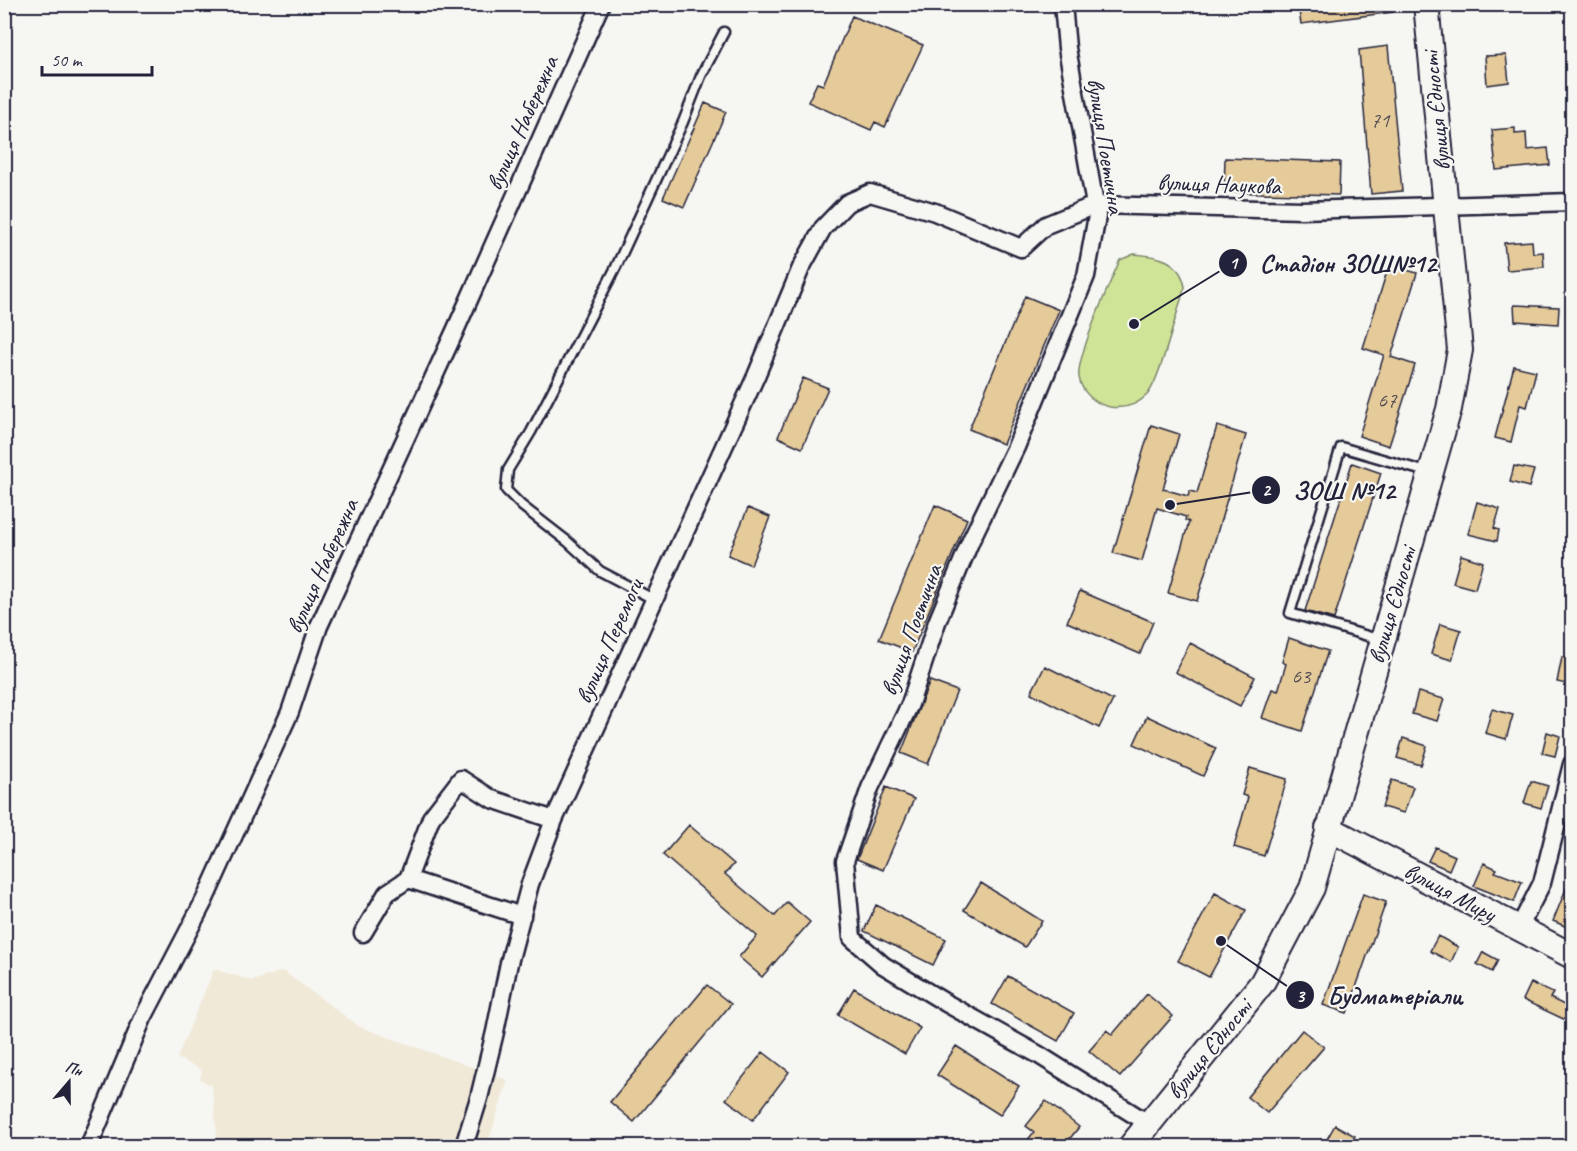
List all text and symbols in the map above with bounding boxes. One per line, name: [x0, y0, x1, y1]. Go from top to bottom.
scale bar: [42, 39, 152, 77]
street label: вулиця Єдності: [1415, 47, 1457, 172]
text: 50 m: [51, 49, 84, 71]
street label: вулиця Набережна: [479, 50, 566, 195]
street label: вулиця Поетична: [1080, 76, 1132, 218]
house number: 71: [1371, 107, 1391, 133]
street label: вулиця Наукова: [1157, 167, 1283, 201]
callout: Стадіон ЗОШ№12: [1218, 241, 1448, 285]
text: Стадіон ЗОШ№12: [1260, 247, 1438, 280]
text: 1: [1229, 252, 1239, 274]
house number: 67: [1378, 387, 1398, 413]
callout: ЗОШ №12: [1251, 468, 1407, 512]
text: ЗОШ №12: [1293, 474, 1397, 507]
text: 2: [1262, 479, 1272, 501]
street label: вулиця Набережна: [279, 493, 366, 638]
street label: вулиця Єдності: [1361, 541, 1424, 667]
street label: вулиця Поетична: [873, 559, 949, 700]
street label: вулиця Перемоги: [568, 572, 651, 708]
house number: 63: [1292, 663, 1312, 689]
street label: вулиця Миру: [1399, 855, 1503, 930]
callout: Будматеріали: [1285, 973, 1475, 1017]
text: Будматеріали: [1327, 979, 1464, 1012]
text: 3: [1296, 985, 1306, 1007]
street label: вулиця Єдності: [1159, 991, 1260, 1105]
north arrow: [39, 1052, 99, 1112]
text: Пн: [62, 1057, 86, 1081]

